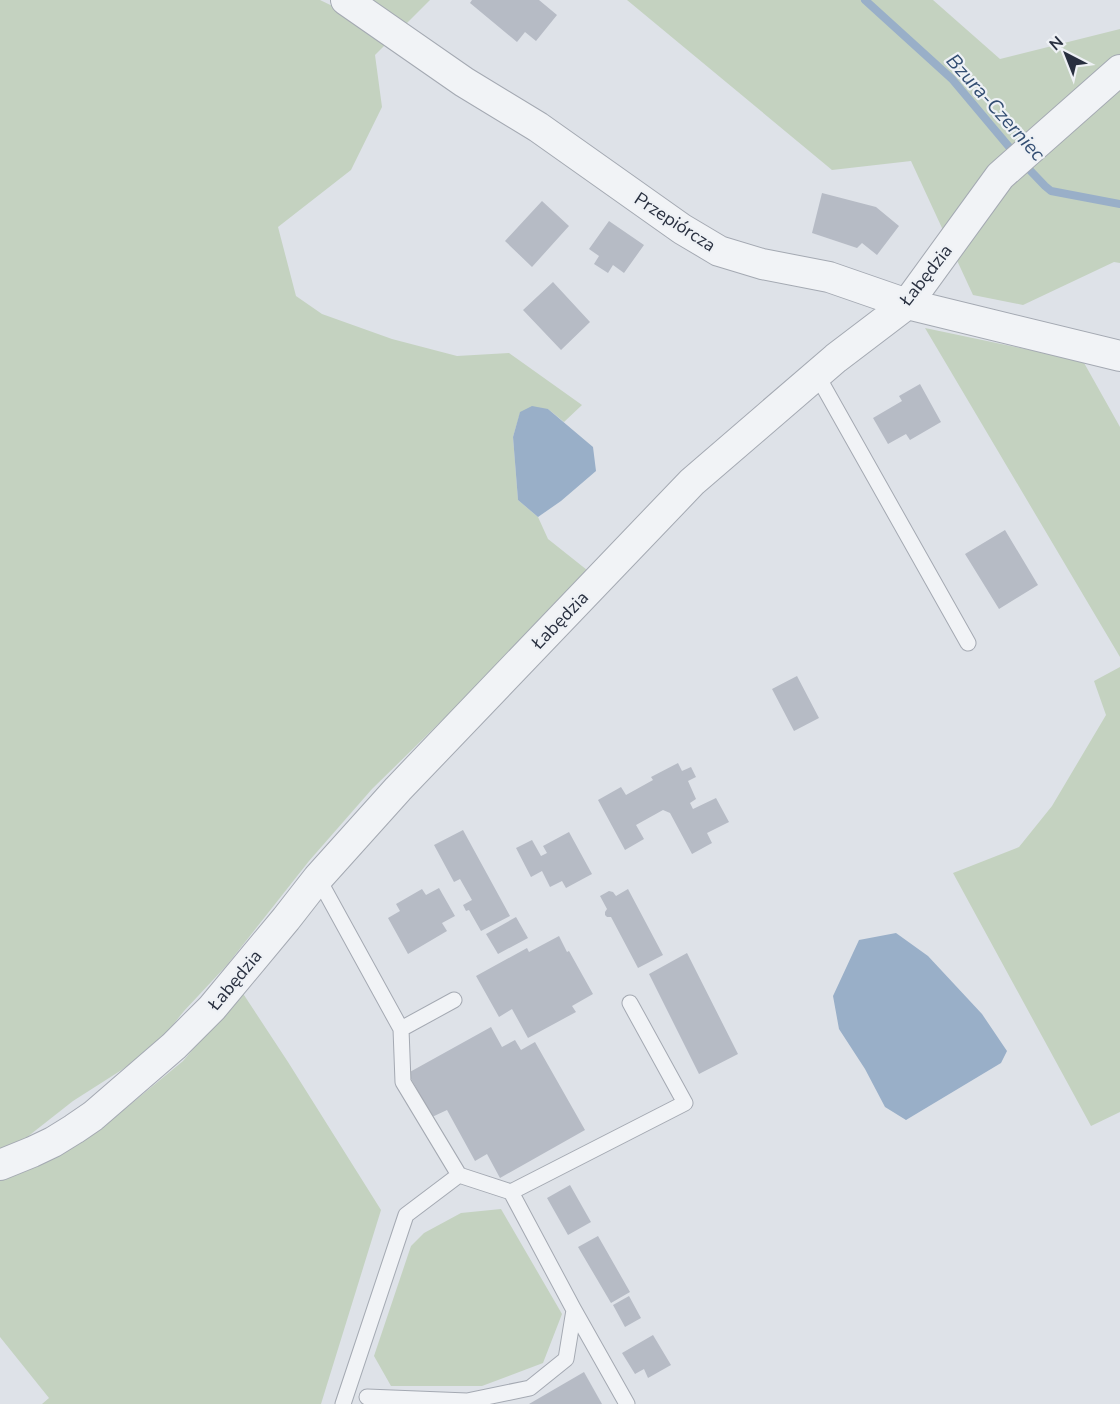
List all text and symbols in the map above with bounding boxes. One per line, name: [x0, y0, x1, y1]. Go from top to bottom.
north arrow: [1036, 24, 1096, 84]
text: N: [1045, 31, 1068, 56]
water label: Bzura-Czerniec: [940, 48, 1052, 167]
street label: Przepiórcza: [630, 187, 720, 257]
street label: Łabędzia: [894, 239, 958, 312]
street label: Łabędzia: [526, 586, 594, 655]
street label: Łabędzia: [202, 945, 267, 1016]

